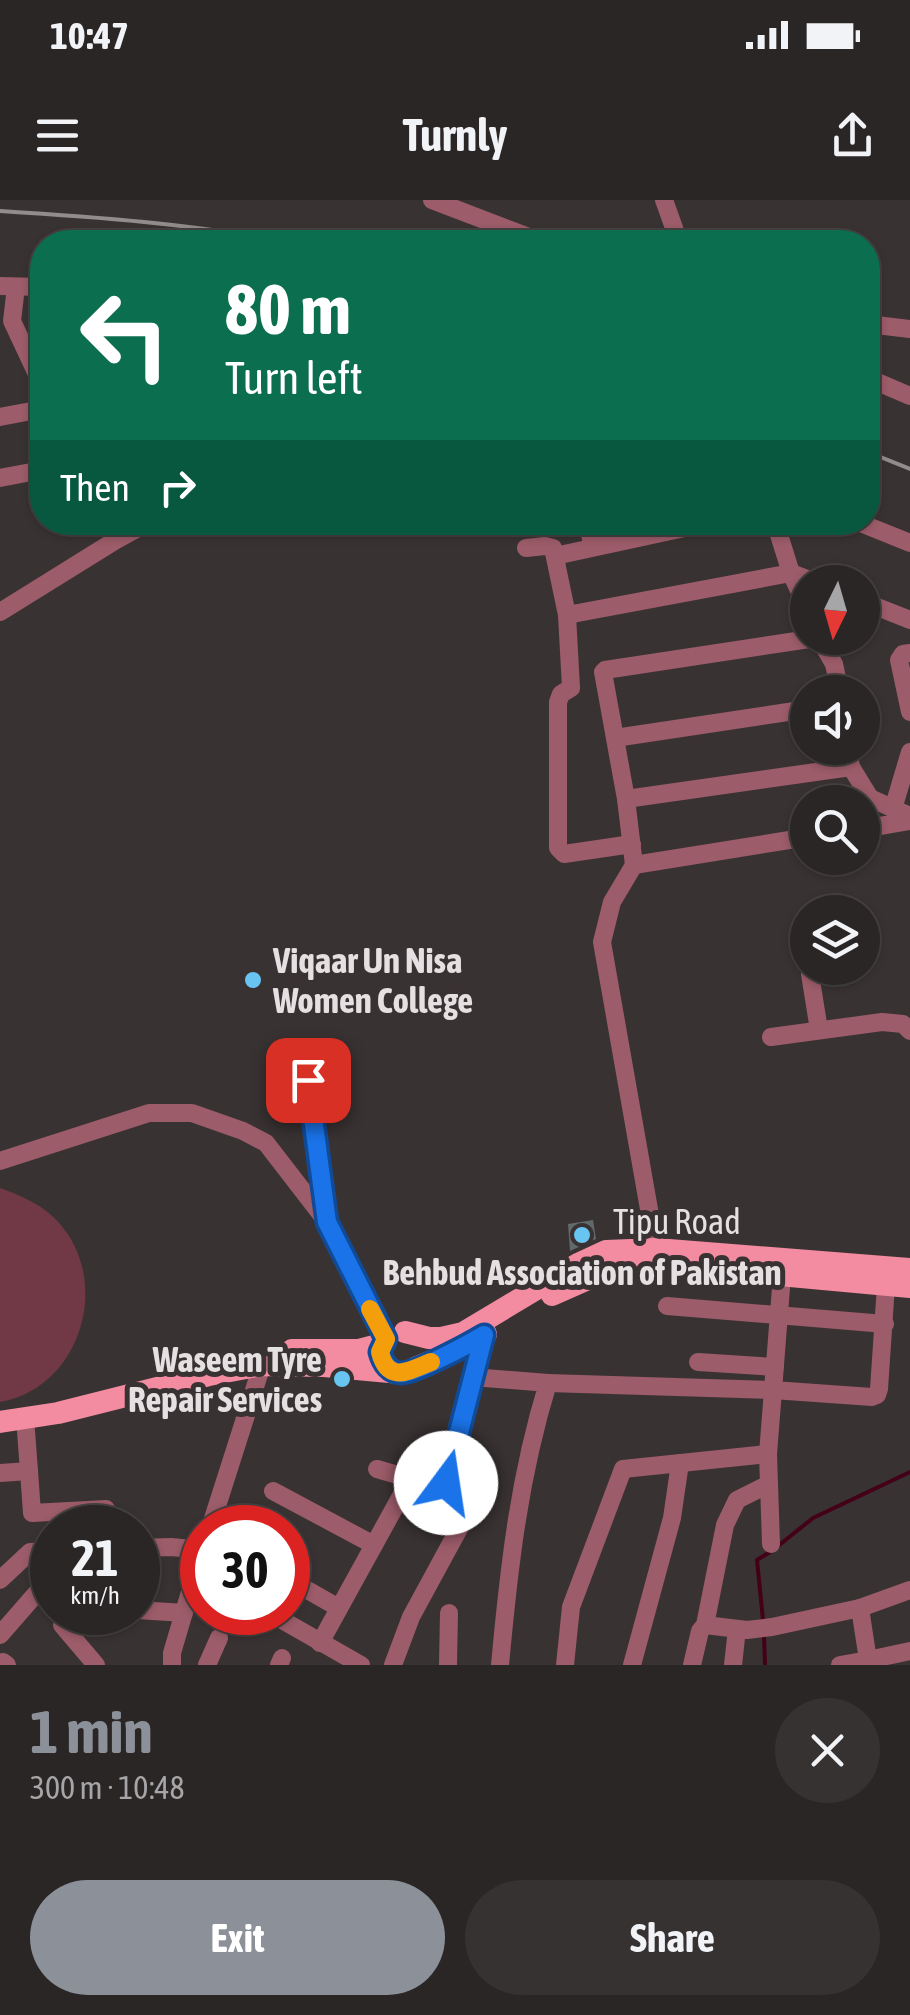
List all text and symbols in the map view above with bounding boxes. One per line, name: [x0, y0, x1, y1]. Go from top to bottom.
text: 10:47: [50, 14, 129, 57]
icon: menu: [30, 108, 85, 163]
icon: share: [825, 108, 880, 163]
text: Turnly: [403, 109, 507, 161]
text: 80 m: [225, 269, 351, 349]
icon: left: [60, 270, 190, 400]
text: Turn left: [225, 352, 363, 404]
icon: right: [150, 460, 205, 515]
text: Then: [60, 466, 130, 509]
north arrow: [790, 565, 880, 655]
map controls: [790, 565, 880, 985]
button: sound: [790, 675, 880, 765]
button: search: [790, 785, 880, 875]
button: layers: [790, 895, 880, 985]
place label: Viqaar Un Nisa Women College: [272, 940, 473, 1020]
marker: Viqaar Un Nisa Women College: [242, 969, 264, 991]
pin: [266, 1038, 351, 1123]
icon: arrive: [281, 1053, 336, 1108]
street label: Tipu Road: [613, 1201, 741, 1241]
marker: Behbud Association of Pakistan: [571, 1224, 593, 1246]
place label: Behbud Association of Pakistan: [383, 1252, 781, 1292]
place label: Waseem Tyre Repair Services: [128, 1339, 322, 1419]
marker: Waseem Tyre Repair Services: [331, 1368, 353, 1390]
position arrow: [394, 1431, 498, 1535]
speed limit sign: 30: [180, 1505, 310, 1635]
text: 21: [71, 1529, 118, 1587]
text: km/h: [70, 1581, 120, 1609]
text: 1 min: [30, 1697, 153, 1766]
button: close: [775, 1698, 880, 1803]
text: 300 m · 10:48: [30, 1769, 185, 1806]
button: Exit: [30, 1880, 445, 1995]
button: Share: [465, 1880, 880, 1995]

